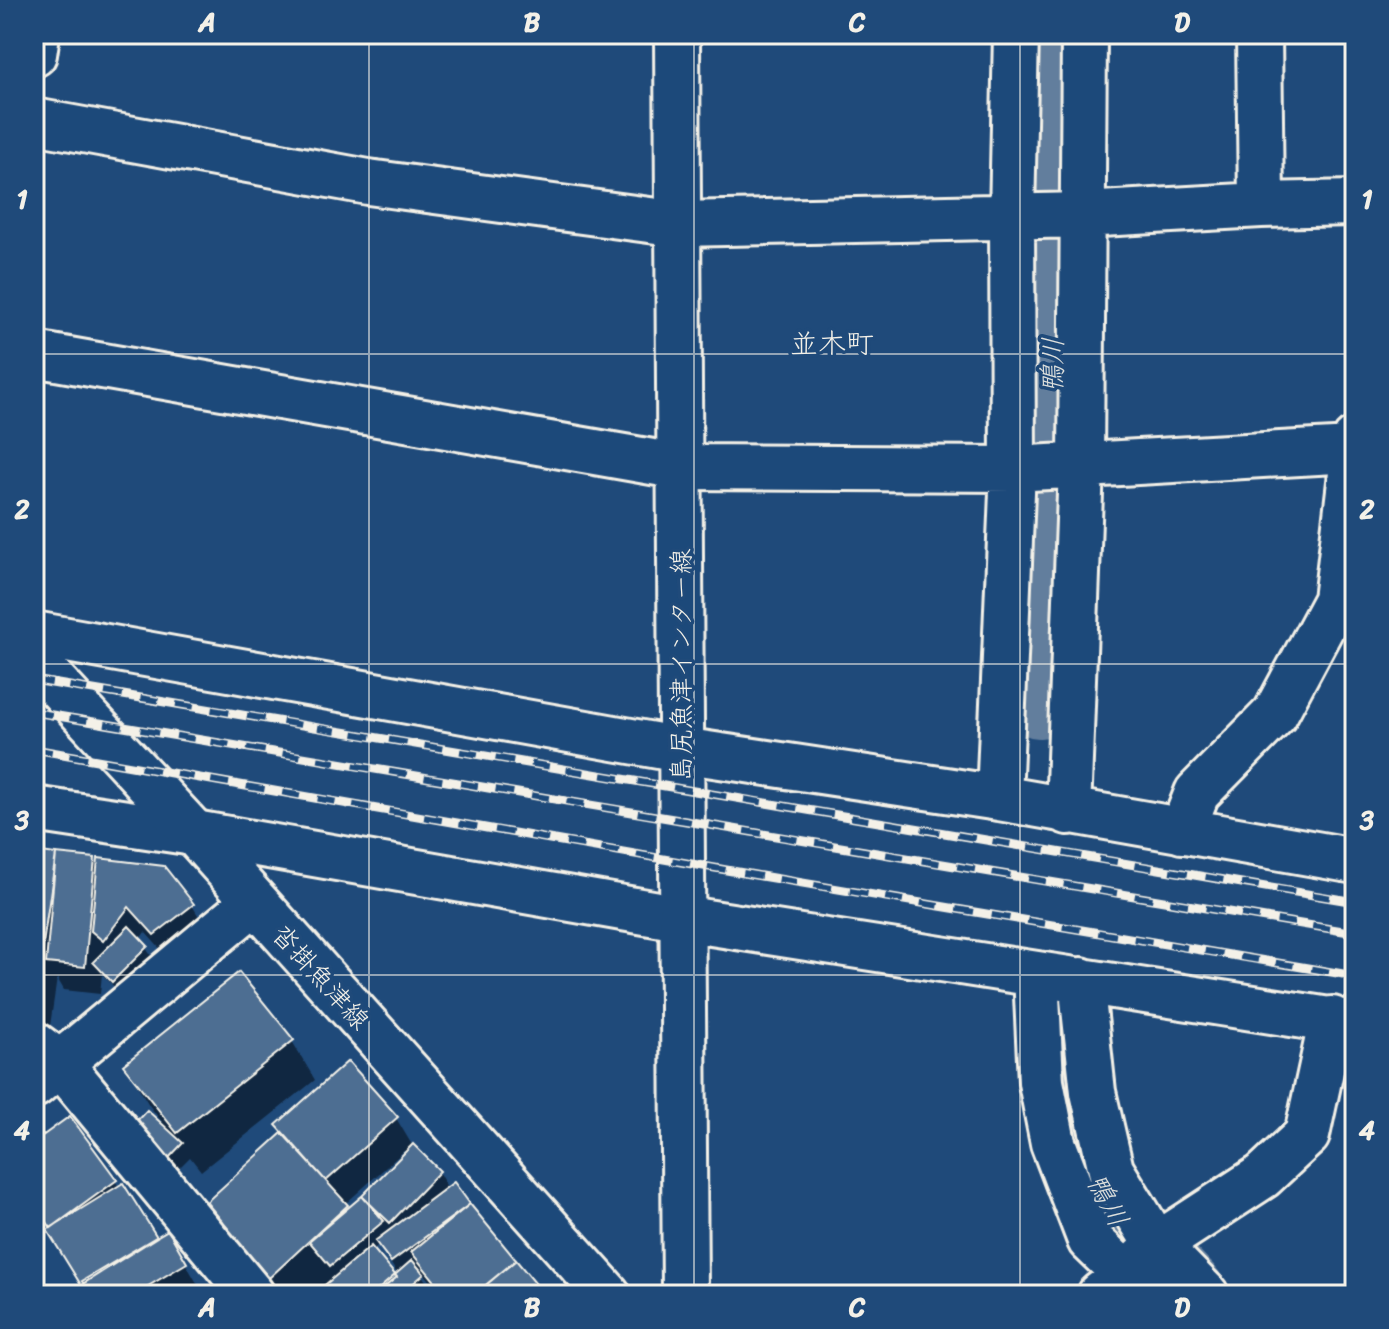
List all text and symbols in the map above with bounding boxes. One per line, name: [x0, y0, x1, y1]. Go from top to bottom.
text: A: [197, 0, 216, 45]
text: B: [524, 0, 541, 45]
text: C: [848, 0, 866, 45]
text: D: [1174, 0, 1190, 45]
text: 1: [16, 176, 28, 222]
text: 1: [1361, 176, 1373, 222]
district label: 並木町: [790, 319, 874, 368]
water label: 鴨川: [1028, 337, 1077, 393]
text: 2: [13, 486, 30, 532]
text: 2: [1358, 486, 1375, 532]
street label: 島尻魚津インター線: [658, 549, 704, 781]
text: 3: [14, 797, 30, 843]
text: 3: [1359, 797, 1375, 843]
street label: 沓掛魚津線: [260, 913, 382, 1041]
text: 4: [14, 1107, 30, 1153]
text: 4: [1359, 1107, 1375, 1153]
water label: 鴨川: [1073, 1164, 1142, 1236]
text: A: [197, 1284, 216, 1329]
text: B: [524, 1284, 541, 1329]
text: C: [848, 1284, 866, 1329]
text: D: [1174, 1284, 1190, 1329]

